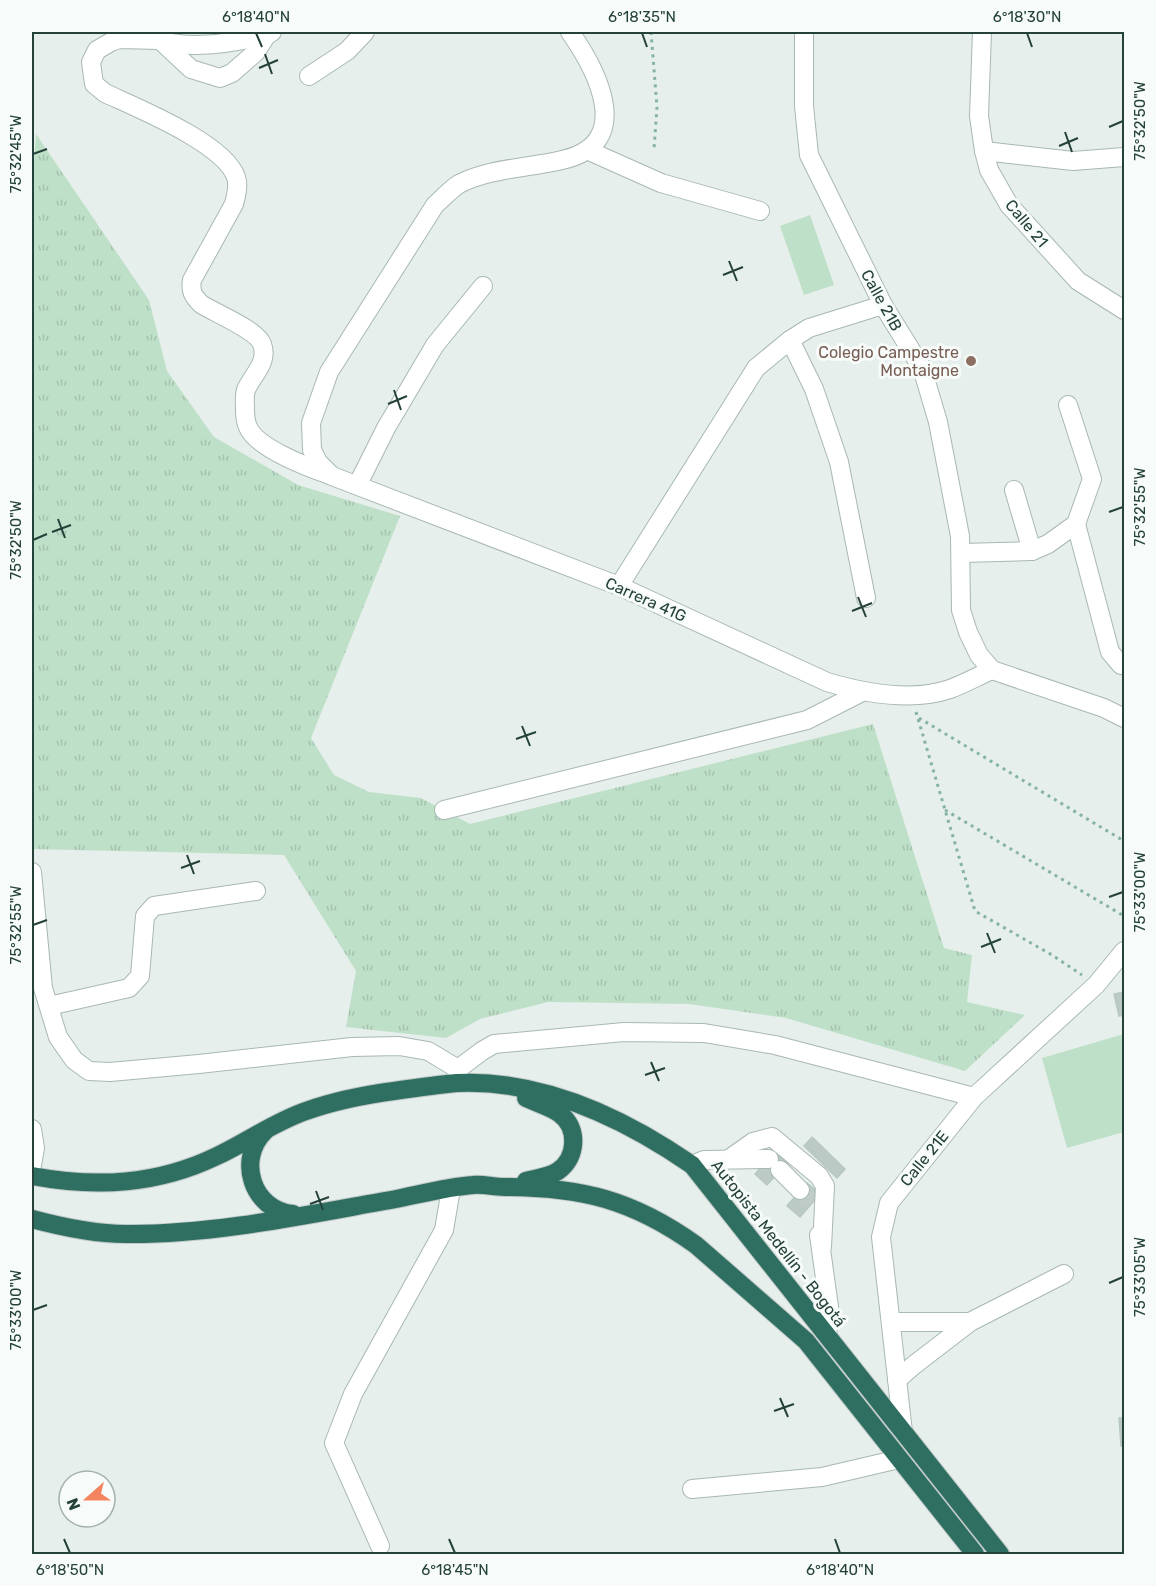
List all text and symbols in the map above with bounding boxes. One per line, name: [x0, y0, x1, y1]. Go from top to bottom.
text: 6°18'40"N: [222, 8, 290, 26]
text: 6°18'35"N: [608, 8, 676, 26]
text: 6°18'30"N: [993, 8, 1061, 26]
text: 75°32'50"W: [1131, 81, 1149, 161]
text: 75°32'45"W: [7, 115, 25, 193]
street label: Calle 21: [1001, 196, 1052, 251]
street label: Calle 21B: [857, 266, 906, 334]
place label: Colegio Campestre Montaigne: [818, 343, 959, 380]
marker: Colegio Campestre Montaigne: [964, 354, 978, 368]
text: 75°32'55"W: [1131, 468, 1149, 546]
text: 75°32'50"W: [7, 500, 25, 580]
street label: Carrera 41G: [602, 573, 689, 626]
text: 75°33'00"W: [1131, 852, 1149, 932]
text: 75°32'55"W: [7, 886, 25, 964]
street label: Calle 21E: [896, 1127, 953, 1190]
street label: Autopista Medellín - Bogotá: [707, 1156, 850, 1331]
text: 75°33'05"W: [1131, 1237, 1149, 1317]
text: 75°33'00"W: [7, 1270, 25, 1350]
north arrow: [57, 1469, 117, 1529]
text: N: [63, 1495, 84, 1513]
text: 6°18'50"N: [36, 1561, 104, 1579]
text: 6°18'45"N: [421, 1561, 489, 1579]
text: 6°18'40"N: [806, 1561, 874, 1579]

